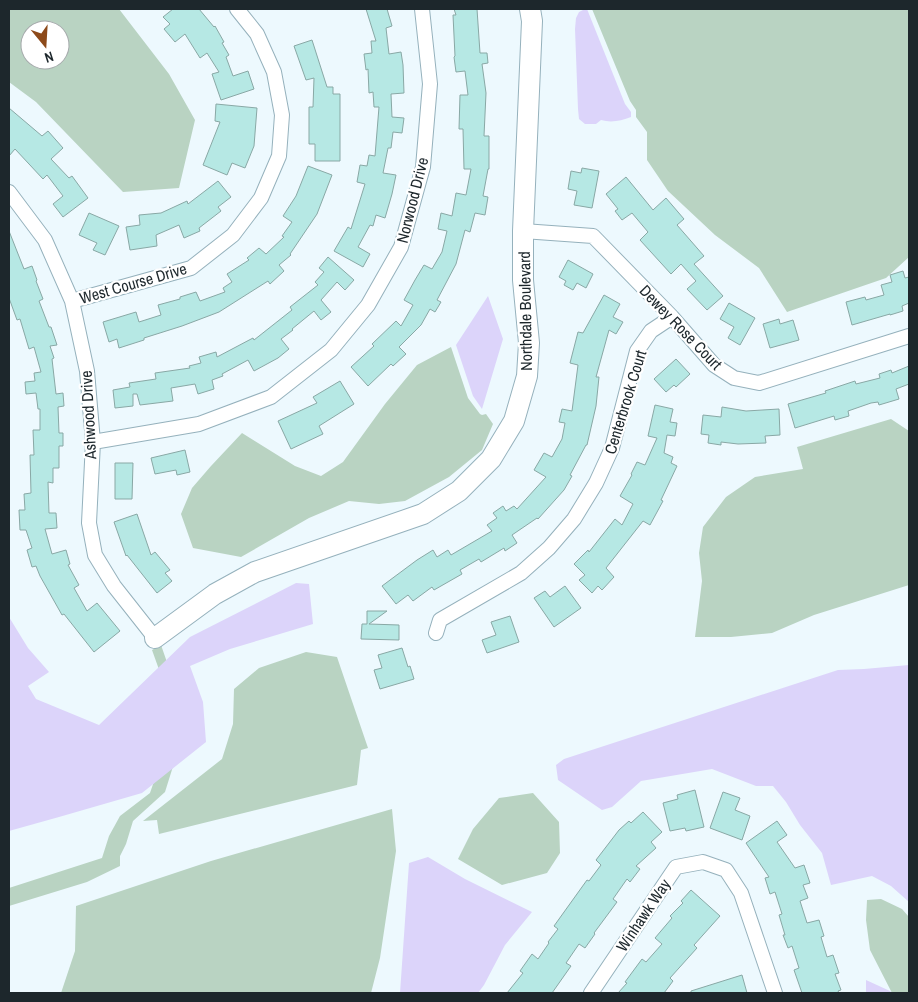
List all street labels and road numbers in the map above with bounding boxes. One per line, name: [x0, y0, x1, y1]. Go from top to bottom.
street label: Norwood Drive: [391, 155, 433, 245]
street label: Northdale Boulevard: [513, 251, 537, 371]
street label: West Course Drive: [77, 257, 189, 309]
street label: Dewey Rose Court: [635, 280, 727, 374]
street label: Centerbrook Court: [599, 347, 651, 457]
street label: Ashwood Drive: [75, 370, 101, 461]
street label: Winhawk Way: [611, 874, 676, 956]

